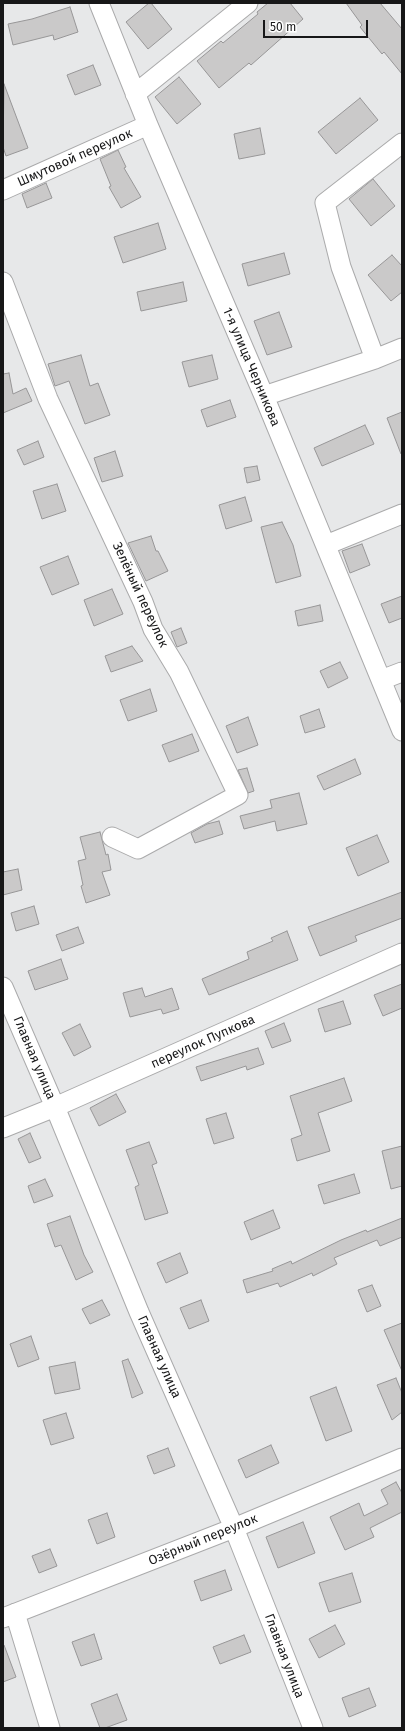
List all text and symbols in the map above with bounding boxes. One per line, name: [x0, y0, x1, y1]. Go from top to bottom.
scale bar: [265, 12, 370, 38]
text: 50 m: [270, 20, 296, 34]
street label: Шмутовой переулок: [15, 126, 135, 190]
street label: 1-я улица Черникова: [219, 305, 283, 429]
street label: Зелёный переулок: [109, 540, 171, 650]
street label: переулок Пупкова: [148, 1012, 258, 1072]
street label: Главная улица: [9, 1014, 59, 1102]
street label: Главная улица: [134, 1313, 184, 1401]
street label: Озёрный переулок: [146, 1511, 260, 1569]
street label: Главная улица: [261, 1612, 307, 1700]

